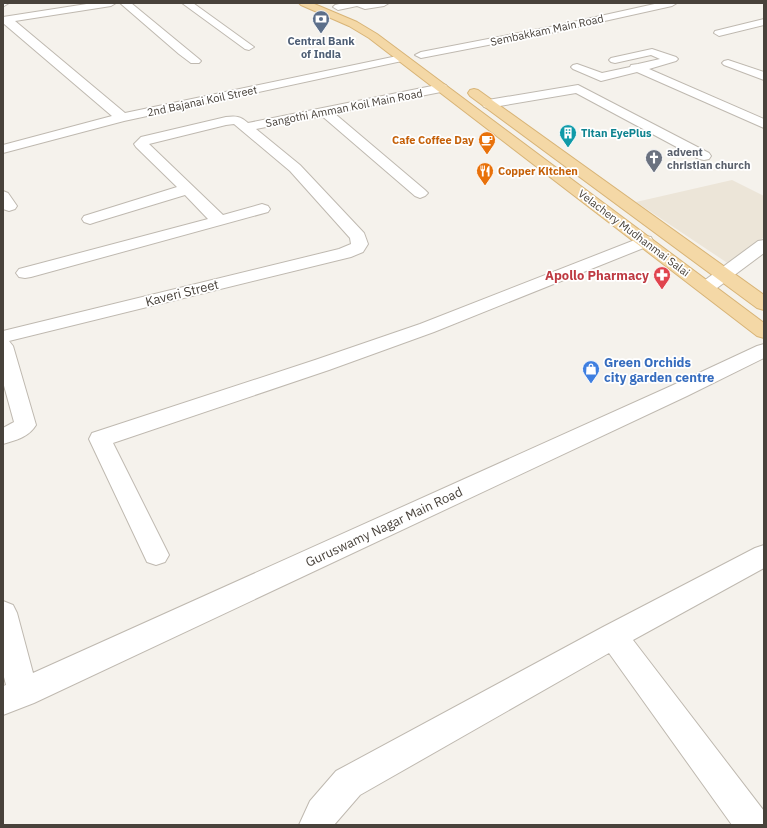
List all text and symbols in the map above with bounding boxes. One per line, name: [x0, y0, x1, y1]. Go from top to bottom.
bank icon: Central Bank of India: [311, 9, 331, 34]
street label: Sembakkam Main Road: [489, 11, 605, 49]
place label: Central Bank of India: [287, 34, 355, 61]
street label: 2nd Bajanai Koil Street: [146, 82, 259, 120]
street label: Sangothi Amman Koil Main Road: [264, 86, 424, 130]
building icon: Titan EyePlus: [558, 123, 578, 148]
place label: Titan EyePlus: [581, 126, 652, 140]
cafe icon: Cafe Coffee Day: [477, 130, 497, 155]
place label: Cafe Coffee Day: [392, 133, 474, 147]
place label: advent christian church: [667, 145, 751, 172]
church icon: advent christian church: [644, 148, 664, 173]
restaurant icon: Copper Kitchen: [475, 161, 495, 186]
place label: Copper Kitchen: [498, 164, 578, 178]
street label: Velachery Mudhanmai Salai: [575, 186, 693, 280]
pharmacy icon: Apollo Pharmacy: [652, 265, 672, 290]
place label: Apollo Pharmacy: [545, 267, 649, 284]
street label: Kaveri Street: [144, 276, 220, 310]
place label: Green Orchids city garden centre: [604, 354, 714, 386]
shop icon: Green Orchids city garden centre: [581, 359, 601, 384]
street label: Guruswamy Nagar Main Road: [303, 483, 465, 571]

